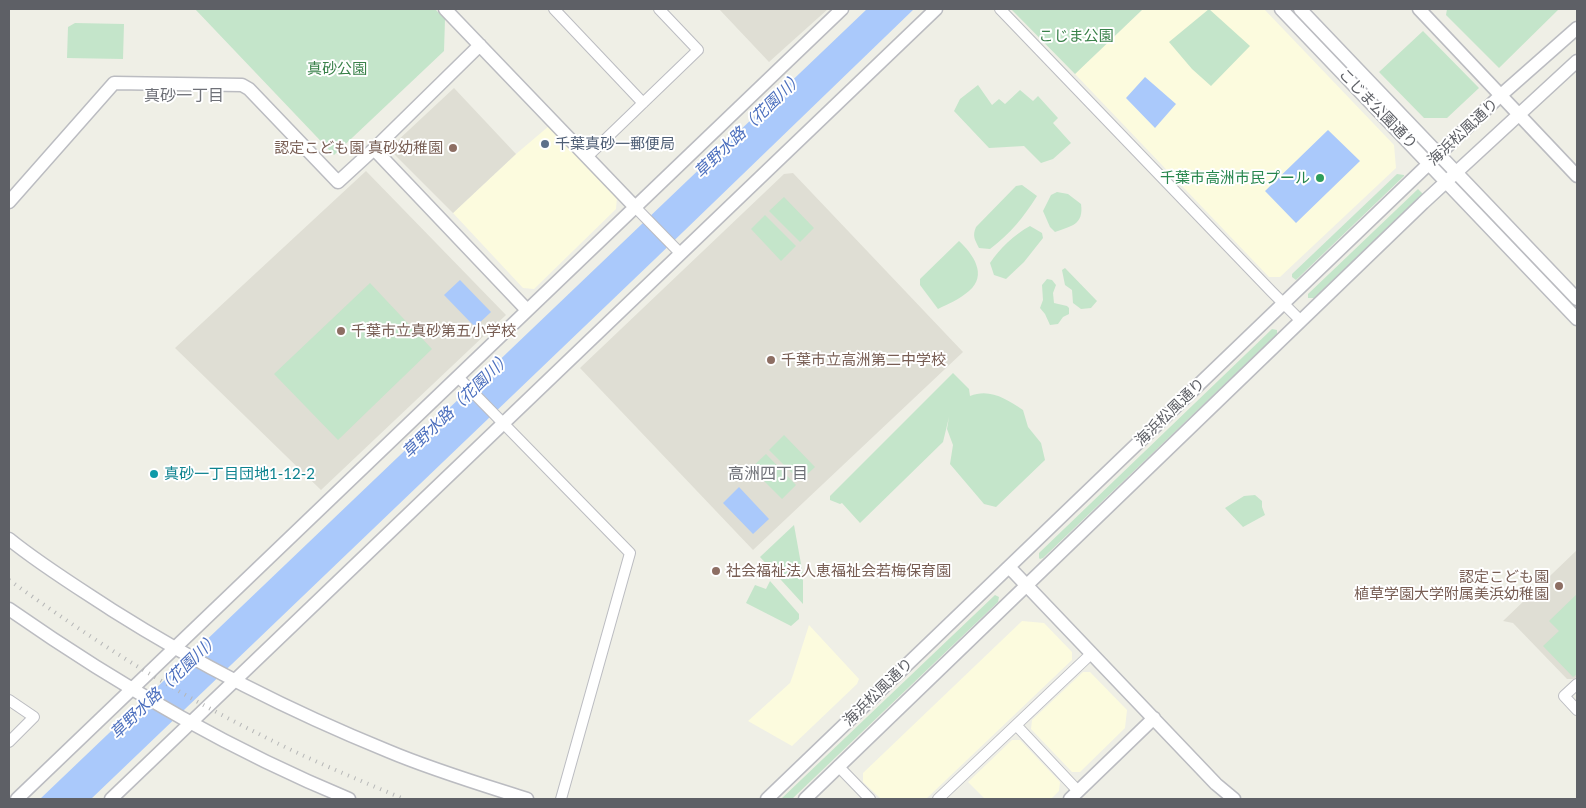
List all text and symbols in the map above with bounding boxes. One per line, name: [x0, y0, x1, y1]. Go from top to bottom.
park label: こじま公園: [1039, 27, 1113, 45]
park label: 真砂公園: [307, 60, 367, 78]
street label: こじま公園通り: [1335, 65, 1421, 153]
water label: 草野水路（花園川）: [691, 68, 807, 182]
district label: 真砂一丁目: [144, 86, 224, 106]
street label: 海浜松風通り: [1424, 95, 1502, 169]
place label: 千葉真砂一郵便局: [555, 135, 675, 153]
marker: 千葉真砂一郵便局: [539, 138, 551, 150]
place label: 認定こども園 真砂幼稚園: [274, 139, 443, 157]
marker: 認定こども園 真砂幼稚園: [447, 142, 459, 154]
place label: 千葉市高洲市民プール: [1160, 169, 1310, 187]
marker: 千葉市高洲市民プール: [1314, 172, 1326, 184]
place label: 千葉市立真砂第五小学校: [351, 322, 516, 340]
marker: 千葉市立真砂第五小学校: [335, 325, 347, 337]
water label: 草野水路（花園川）: [399, 348, 515, 462]
place label: 千葉市立高洲第二中学校: [781, 351, 946, 369]
marker: 千葉市立高洲第二中学校: [765, 354, 777, 366]
street label: 海浜松風通り: [1131, 374, 1209, 450]
district label: 高洲四丁目: [728, 464, 808, 484]
place label: 真砂一丁目団地1-12-2: [164, 465, 315, 483]
marker: 真砂一丁目団地1-12-2: [148, 468, 160, 480]
place label: 社会福祉法人恵福祉会若梅保育園: [726, 562, 951, 580]
marker: 社会福祉法人恵福祉会若梅保育園: [710, 565, 722, 577]
place label: 認定こども園 植草学園大学附属美浜幼稚園: [1354, 568, 1549, 603]
marker: 認定こども園 植草学園大学附属美浜幼稚園: [1553, 580, 1565, 592]
water label: 草野水路（花園川）: [107, 629, 223, 743]
street label: 海浜松風通り: [839, 654, 917, 730]

